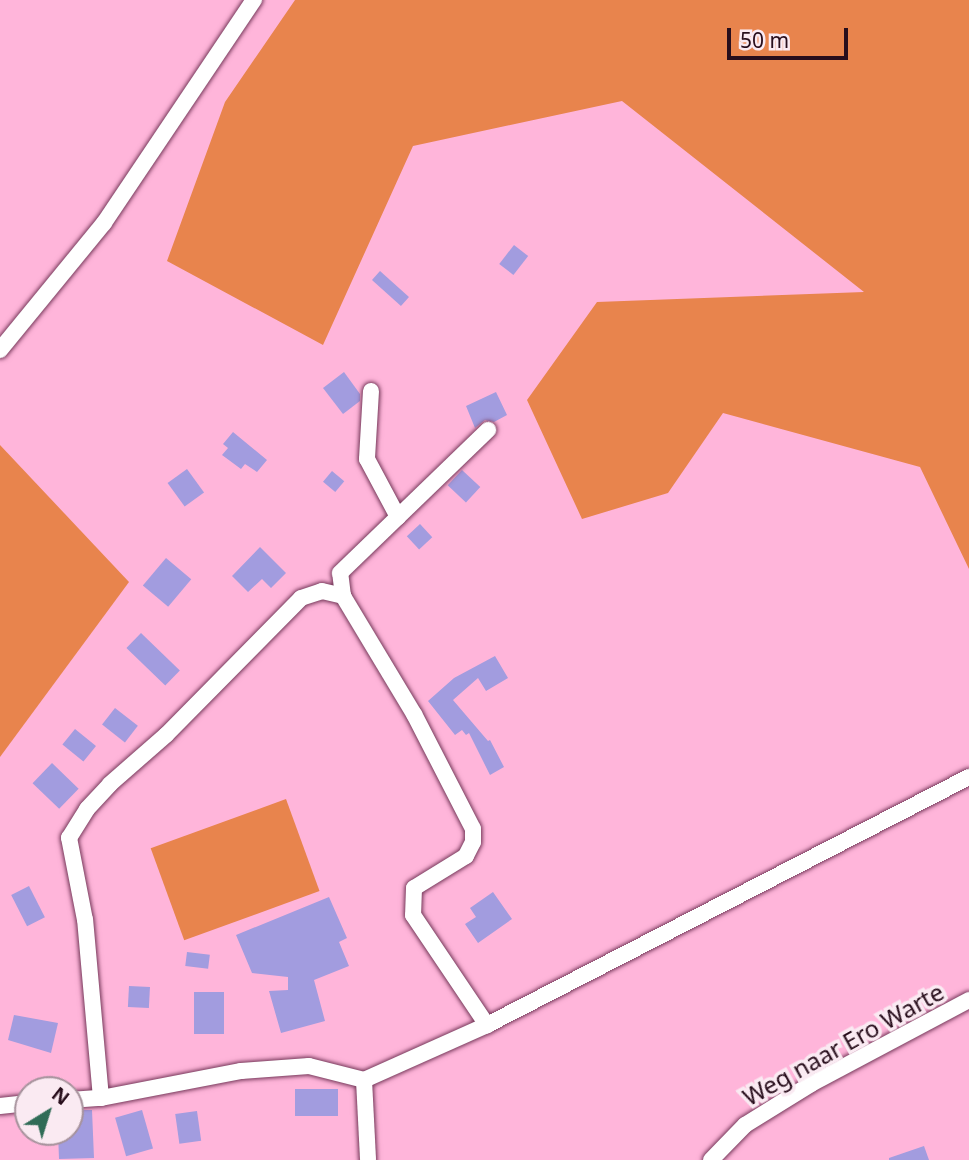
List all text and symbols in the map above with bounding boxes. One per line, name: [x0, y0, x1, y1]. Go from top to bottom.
scale bar: [731, 14, 852, 58]
text: 50 m: [740, 26, 789, 54]
street label: Weg naar Ero Warte: [738, 977, 948, 1111]
north arrow: [14, 1076, 84, 1146]
text: N: [47, 1081, 75, 1111]

